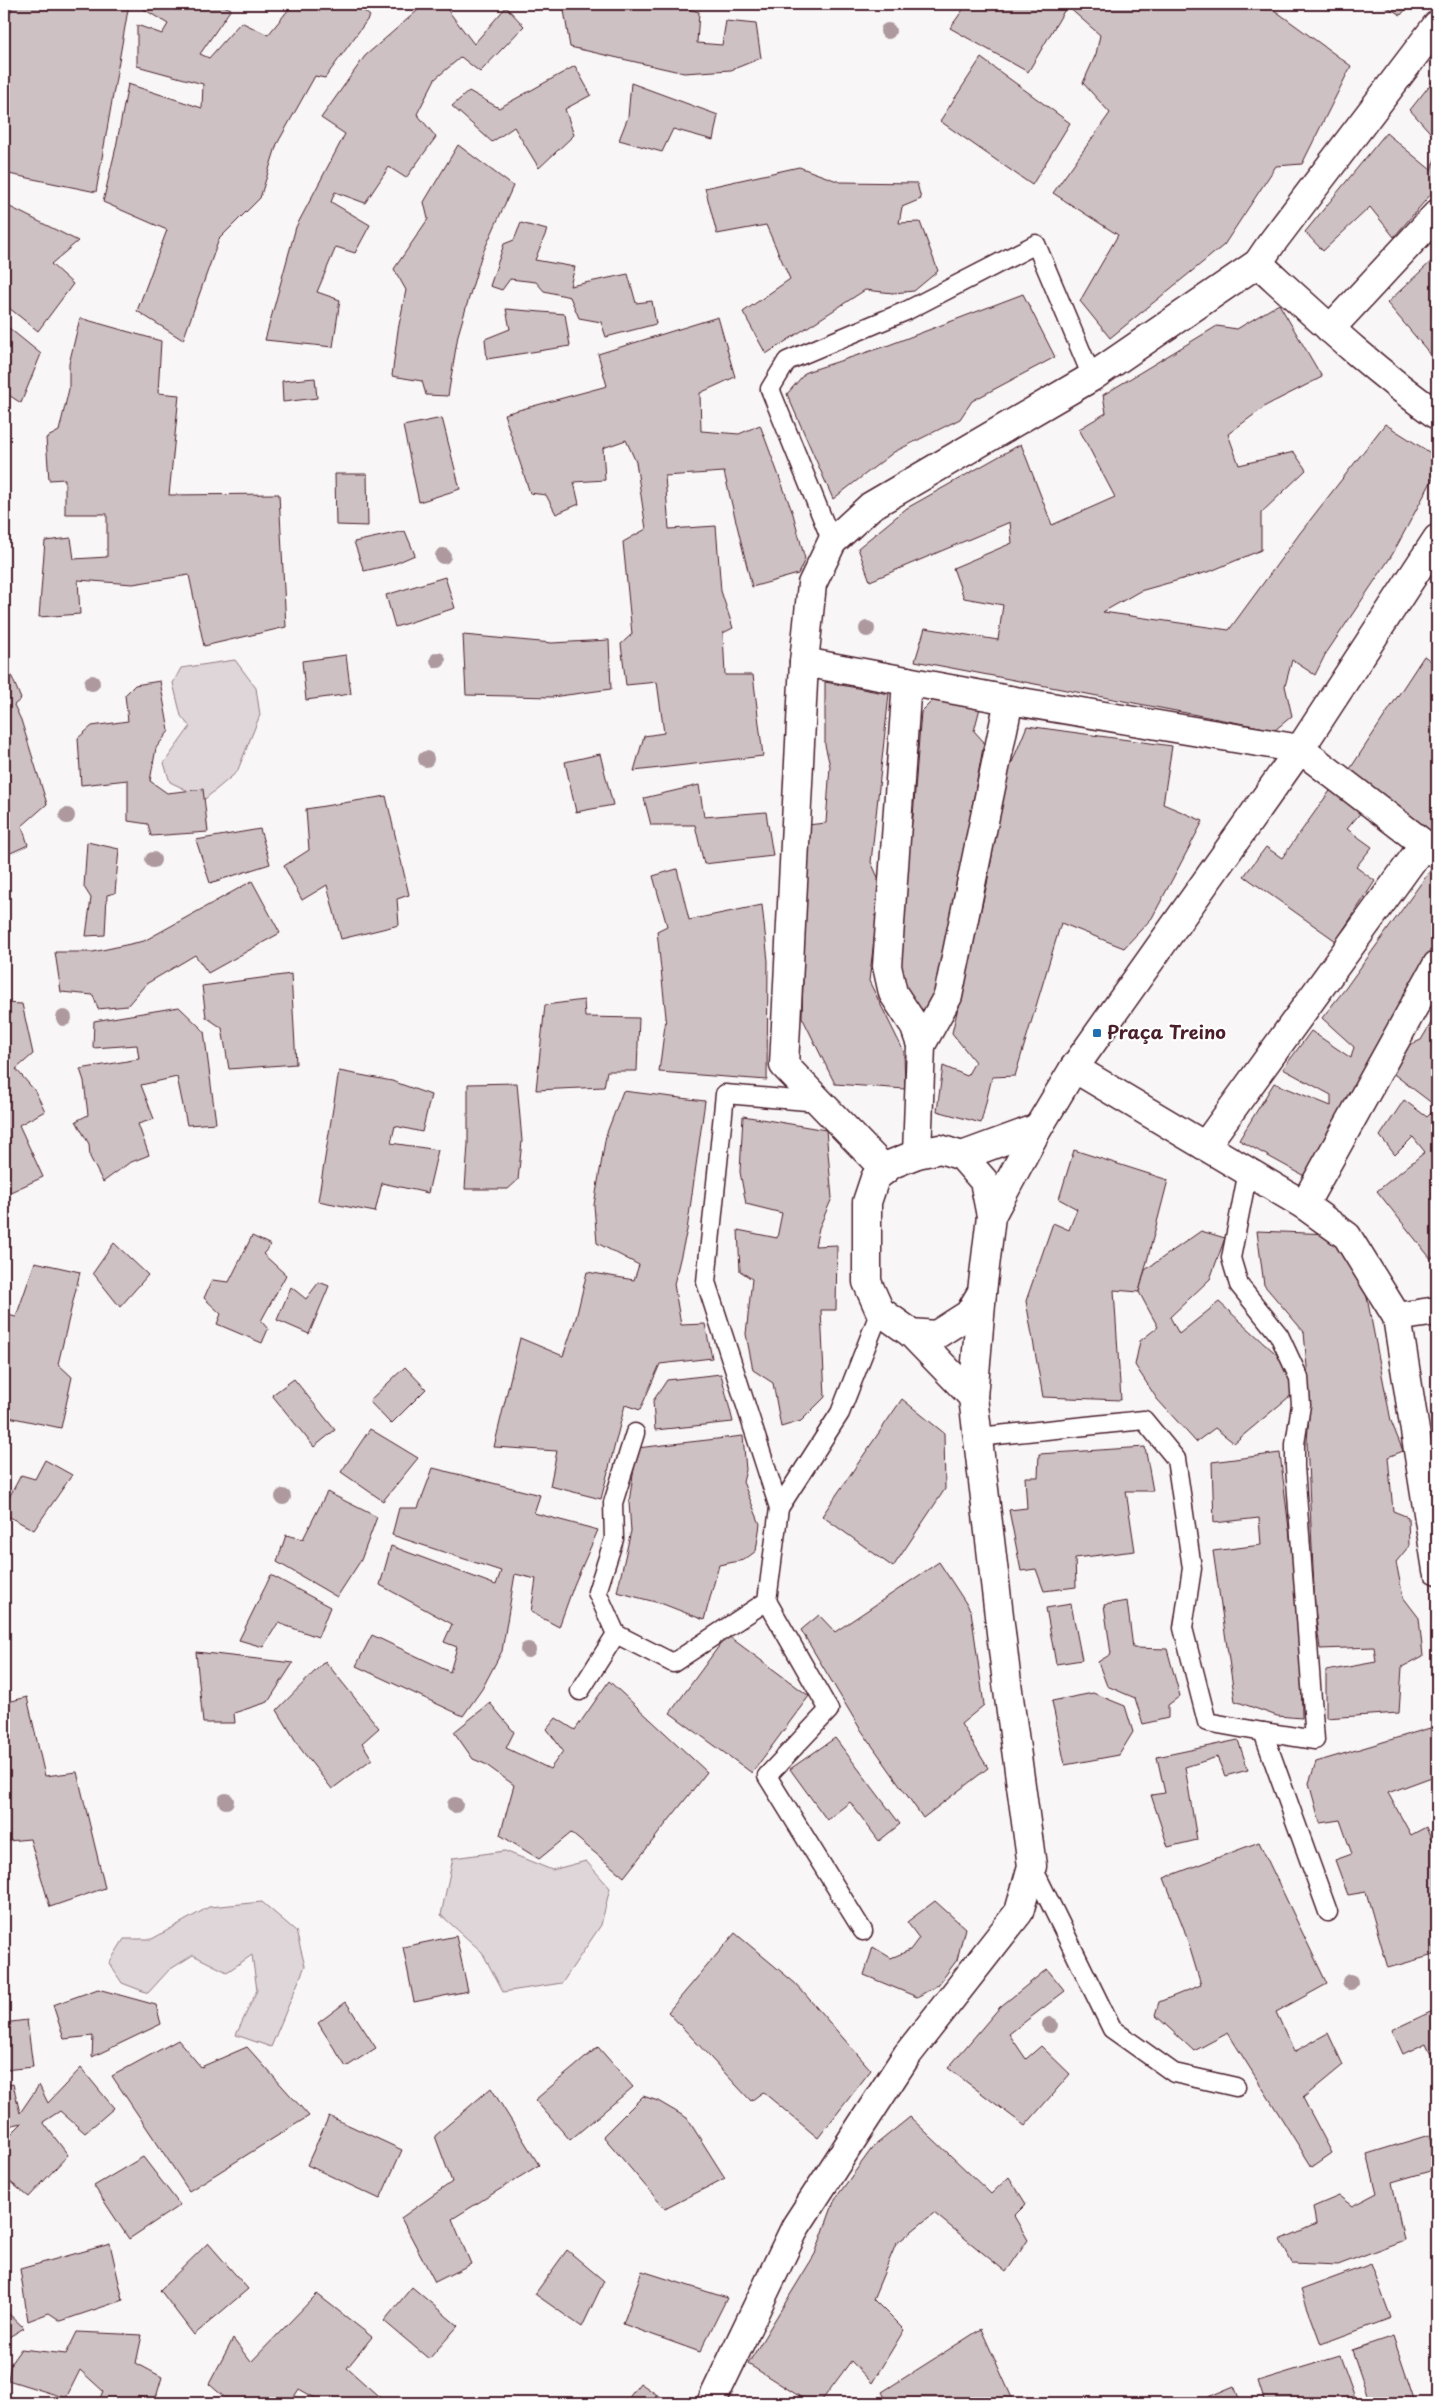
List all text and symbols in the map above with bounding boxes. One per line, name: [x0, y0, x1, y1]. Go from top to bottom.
place label: Praça Treino: [1107, 1018, 1226, 1045]
marker: Praça Treino: [1091, 1027, 1103, 1039]

